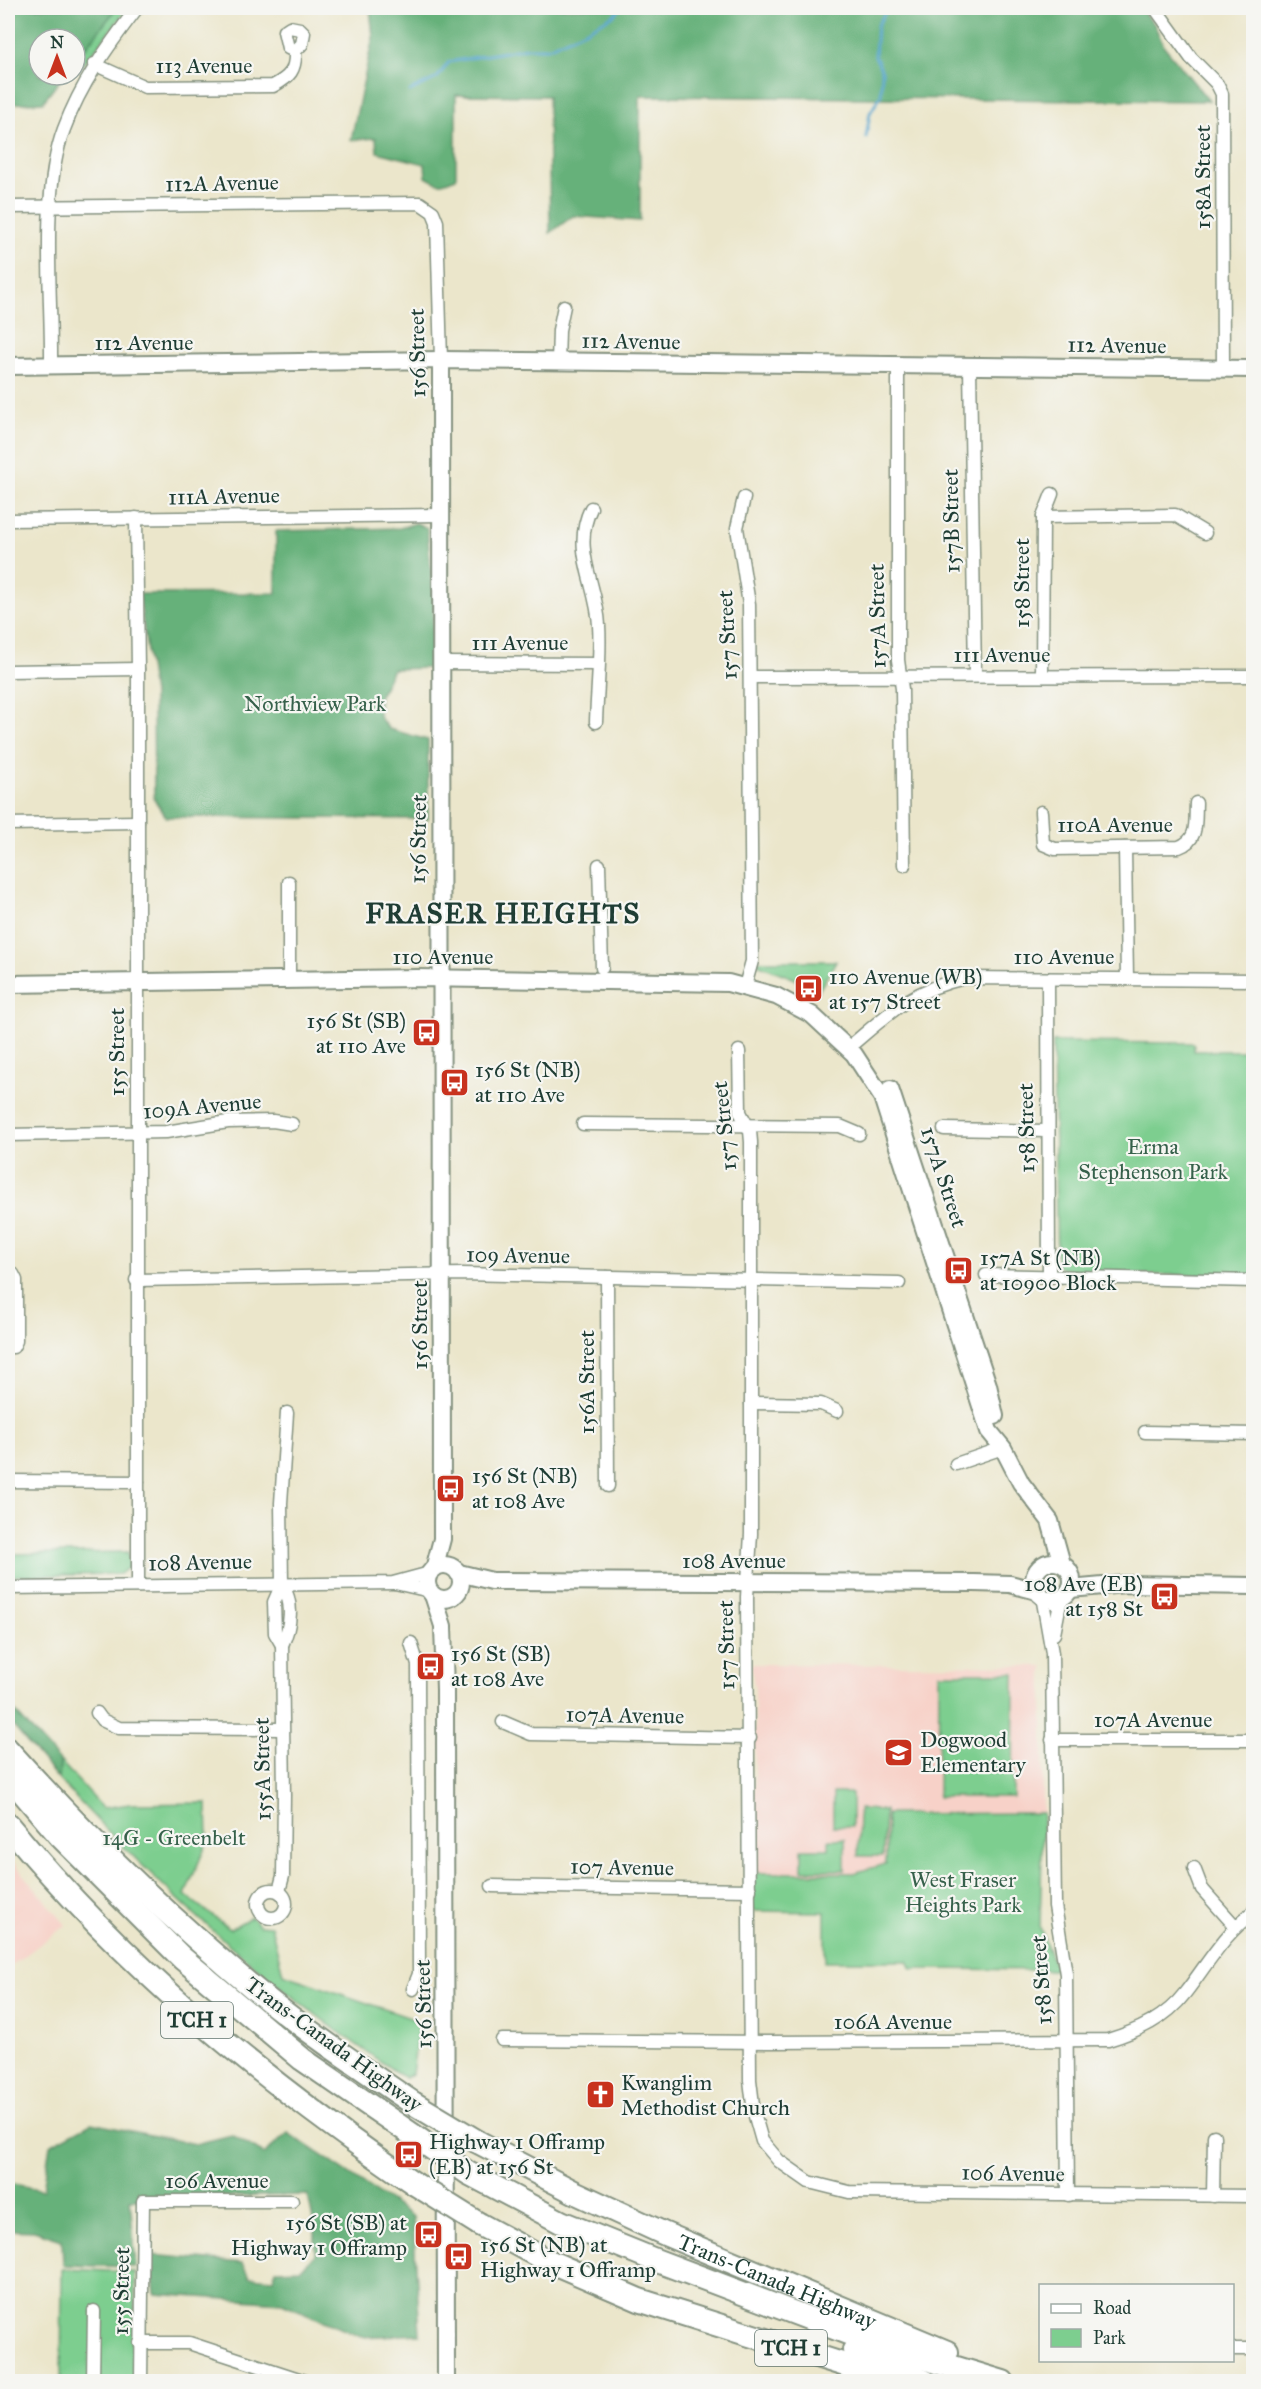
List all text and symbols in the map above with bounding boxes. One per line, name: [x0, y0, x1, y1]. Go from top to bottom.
north arrow: [27, 27, 87, 87]
text: N: [50, 33, 64, 52]
street label: 113 Avenue: [156, 52, 252, 79]
street label: 158A Street: [1189, 124, 1216, 229]
street label: 112A Avenue: [165, 169, 279, 197]
street label: 156 Street: [403, 308, 431, 398]
street label: 112 Avenue: [581, 327, 681, 355]
street label: 112 Avenue: [94, 329, 194, 356]
street label: 112 Avenue: [1067, 331, 1167, 359]
street label: 157B Street: [937, 468, 965, 573]
street label: 111A Avenue: [168, 482, 280, 510]
street label: 158 Street: [1008, 538, 1035, 628]
street label: 157A Street: [863, 563, 891, 669]
street label: 157 Street: [711, 589, 743, 681]
street label: 111 Avenue: [472, 629, 568, 656]
street label: 111 Avenue: [954, 641, 1050, 668]
park label: Northview Park: [244, 690, 387, 717]
street label: 156 Street: [404, 794, 432, 884]
street label: 110A Avenue: [1057, 811, 1173, 838]
district label: FRASER HEIGHTS: [365, 896, 641, 931]
street label: 110 Avenue: [393, 943, 493, 970]
street label: 110 Avenue: [1014, 943, 1114, 970]
place label: 110 Avenue (WB) at 157 Street: [829, 963, 983, 1015]
bus stop icon: 110 Avenue (WB) at 157 Street: [792, 973, 824, 1005]
place label: 156 St (SB) at 110 Ave: [307, 1007, 406, 1059]
street label: 155 Street: [103, 1008, 130, 1096]
bus stop icon: 156 St (SB) at 110 Ave: [411, 1017, 443, 1049]
place label: 156 St (NB) at 110 Ave: [475, 1056, 581, 1108]
bus stop icon: 156 St (NB) at 110 Ave: [438, 1066, 470, 1098]
street label: 157 Street: [706, 1080, 742, 1172]
street label: 158 Street: [1012, 1083, 1040, 1173]
street label: 109A Avenue: [142, 1087, 262, 1125]
street label: 157A Street: [915, 1123, 973, 1231]
park label: Erma Stephenson Park: [1078, 1133, 1228, 1185]
street label: 109 Avenue: [466, 1241, 570, 1269]
place label: 157A St (NB) at 10900 Block: [980, 1244, 1117, 1296]
bus stop icon: 157A St (NB) at 10900 Block: [943, 1254, 975, 1286]
street label: 156 Street: [406, 1280, 433, 1370]
street label: 156A Street: [573, 1330, 600, 1434]
place label: 156 St (NB) at 108 Ave: [472, 1462, 578, 1514]
bus stop icon: 156 St (NB) at 108 Ave: [435, 1472, 467, 1504]
street label: 108 Avenue: [682, 1547, 786, 1574]
street label: 108 Avenue: [148, 1548, 252, 1576]
place label: 108 Ave (EB) at 158 St: [1024, 1570, 1143, 1622]
bus stop icon: 108 Ave (EB) at 158 St: [1148, 1580, 1180, 1612]
street label: 157 Street: [712, 1600, 740, 1690]
place label: 156 St (SB) at 108 Ave: [451, 1640, 550, 1692]
bus stop icon: 156 St (SB) at 108 Ave: [414, 1650, 446, 1682]
street label: 107A Avenue: [565, 1700, 685, 1730]
street label: 107A Avenue: [1094, 1706, 1212, 1733]
street label: 155A Street: [248, 1717, 276, 1821]
place label: Dogwood Elementary: [920, 1726, 1027, 1778]
school or university icon: Dogwood Elementary: [883, 1736, 915, 1768]
park label: 14G - Greenbelt: [102, 1824, 246, 1851]
street label: 107 Avenue: [570, 1853, 674, 1881]
park label: West Fraser Heights Park: [905, 1866, 1022, 1918]
street label: 158 Street: [1024, 1934, 1058, 2026]
street label: 156 Street: [409, 1959, 437, 2049]
street label: Trans-Canada Highway: [240, 1971, 428, 2118]
road number: TCH 1: [161, 2002, 233, 2038]
street label: 106A Avenue: [834, 2008, 952, 2035]
place label: Kwanglim Methodist Church: [621, 2069, 790, 2121]
church icon: Kwanglim Methodist Church: [584, 2079, 616, 2111]
place label: Highway 1 Offramp (EB) at 156 St: [429, 2128, 605, 2180]
bus stop icon: Highway 1 Offramp (EB) at 156 St: [392, 2138, 424, 2170]
street label: 106 Avenue: [961, 2159, 1065, 2187]
street label: 106 Avenue: [165, 2167, 269, 2194]
place label: 156 St (SB) at Highway 1 Offramp: [231, 2209, 407, 2261]
bus stop icon: 156 St (SB) at Highway 1 Offramp: [412, 2219, 444, 2251]
street label: Trans-Canada Highway: [674, 2227, 881, 2335]
place label: 156 St (NB) at Highway 1 Offramp: [480, 2231, 656, 2283]
bus stop icon: 156 St (NB) at Highway 1 Offramp: [443, 2241, 475, 2273]
street label: 155 Street: [107, 2246, 135, 2335]
legend: [1039, 2284, 1234, 2362]
text: Road: [1093, 2297, 1131, 2319]
text: Park: [1093, 2327, 1126, 2349]
road number: TCH 1: [755, 2330, 827, 2366]

